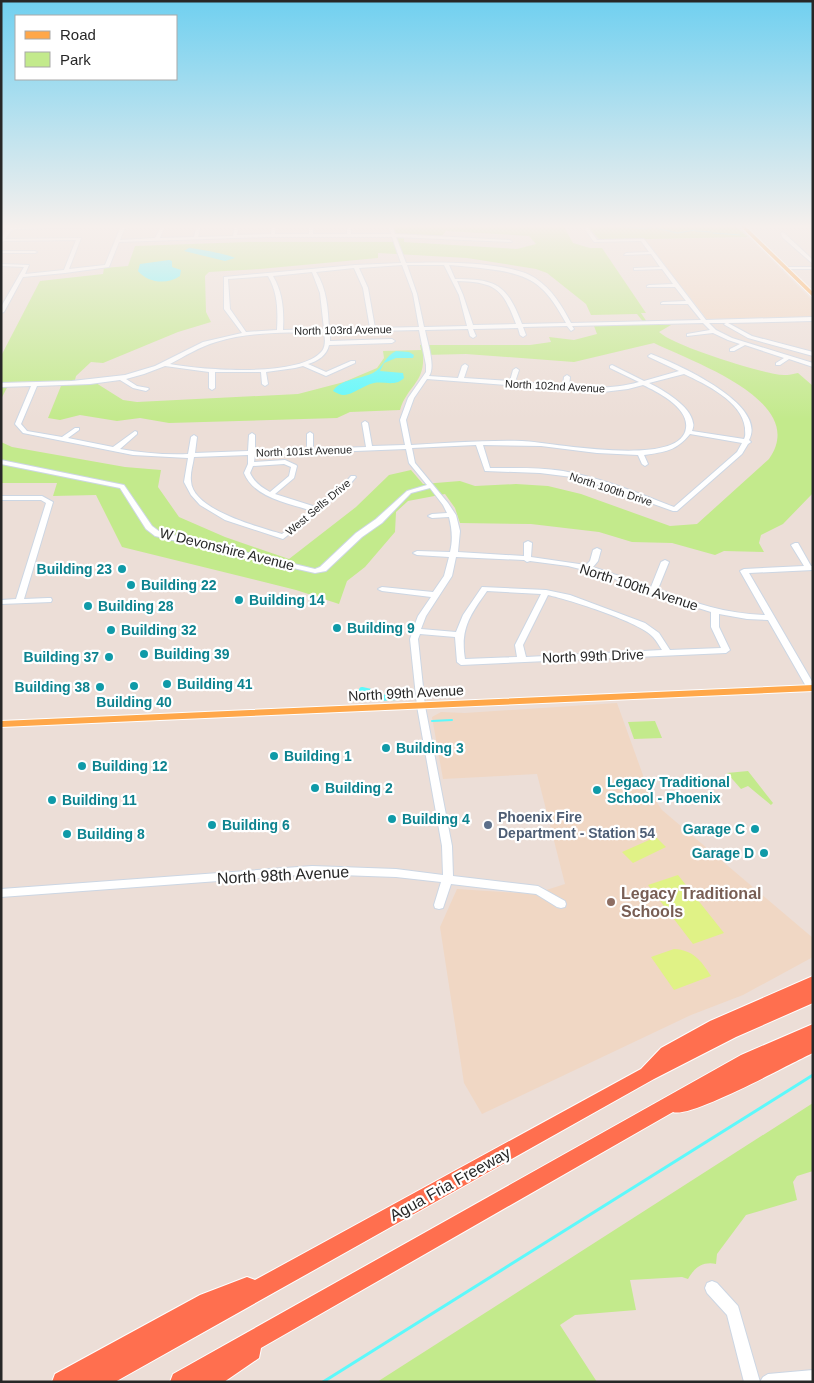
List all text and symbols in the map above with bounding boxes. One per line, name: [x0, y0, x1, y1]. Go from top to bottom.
legend: [15, 15, 178, 80]
text: Road: [60, 26, 96, 43]
text: Park: [60, 51, 91, 68]
street label: North 103rd Avenue: [294, 323, 392, 337]
street label: North 102nd Avenue: [505, 377, 605, 395]
street label: North 101st Avenue: [256, 443, 352, 459]
street label: North 100th Drive: [568, 470, 654, 508]
street label: West Sells Drive: [283, 477, 353, 537]
street label: W Devonshire Avenue: [158, 525, 296, 574]
street label: North 100th Avenue: [578, 560, 700, 614]
place label: Building 23: [37, 561, 112, 577]
marker: Building 23: [116, 563, 128, 575]
place label: Building 22: [141, 577, 217, 593]
marker: Building 22: [125, 579, 137, 591]
place label: Building 14: [249, 592, 325, 608]
marker: Building 14: [233, 594, 245, 606]
place label: Building 28: [98, 598, 174, 614]
marker: Building 28: [82, 600, 94, 612]
place label: Building 9: [347, 620, 415, 636]
place label: Building 32: [121, 622, 197, 638]
marker: Building 9: [331, 622, 343, 634]
marker: Building 32: [105, 624, 117, 636]
place label: Building 39: [154, 646, 230, 662]
street label: North 99th Drive: [542, 646, 644, 666]
marker: Building 39: [138, 648, 150, 660]
place label: Building 37: [24, 649, 99, 665]
marker: Building 37: [103, 651, 115, 663]
place label: Building 41: [177, 676, 253, 692]
marker: Building 41: [161, 678, 173, 690]
place label: Building 38: [15, 679, 90, 695]
marker: Building 40: [128, 680, 140, 692]
marker: Building 38: [94, 681, 106, 693]
street label: North 99th Avenue: [348, 682, 464, 704]
place label: Building 40: [96, 694, 172, 710]
place label: Building 3: [396, 740, 464, 756]
marker: Building 3: [380, 742, 392, 754]
place label: Building 1: [284, 748, 352, 764]
marker: Building 1: [268, 750, 280, 762]
place label: Building 12: [92, 758, 168, 774]
marker: Building 12: [76, 760, 88, 772]
place label: Legacy Traditional School - Phoenix: [607, 774, 730, 806]
place label: Building 2: [325, 780, 393, 796]
marker: Building 2: [309, 782, 321, 794]
marker: Legacy Traditional School - Phoenix: [591, 784, 603, 796]
place label: Building 11: [62, 792, 137, 808]
marker: Building 11: [46, 794, 58, 806]
place label: Phoenix Fire Department - Station 54: [498, 809, 655, 841]
place label: Building 4: [402, 811, 470, 827]
marker: Building 4: [386, 813, 398, 825]
place label: Building 6: [222, 817, 290, 833]
marker: Building 6: [206, 819, 218, 831]
marker: Phoenix Fire Department - Station 54: [482, 819, 494, 831]
place label: Garage C: [683, 821, 745, 837]
marker: Garage C: [749, 823, 761, 835]
place label: Building 8: [77, 826, 145, 842]
marker: Building 8: [61, 828, 73, 840]
place label: Garage D: [692, 845, 754, 861]
marker: Garage D: [758, 847, 770, 859]
street label: North 98th Avenue: [217, 863, 350, 887]
place label: Legacy Traditional Schools: [621, 885, 761, 920]
marker: Legacy Traditional Schools: [605, 896, 617, 908]
street label: Agua Fria Freeway: [387, 1144, 513, 1224]

